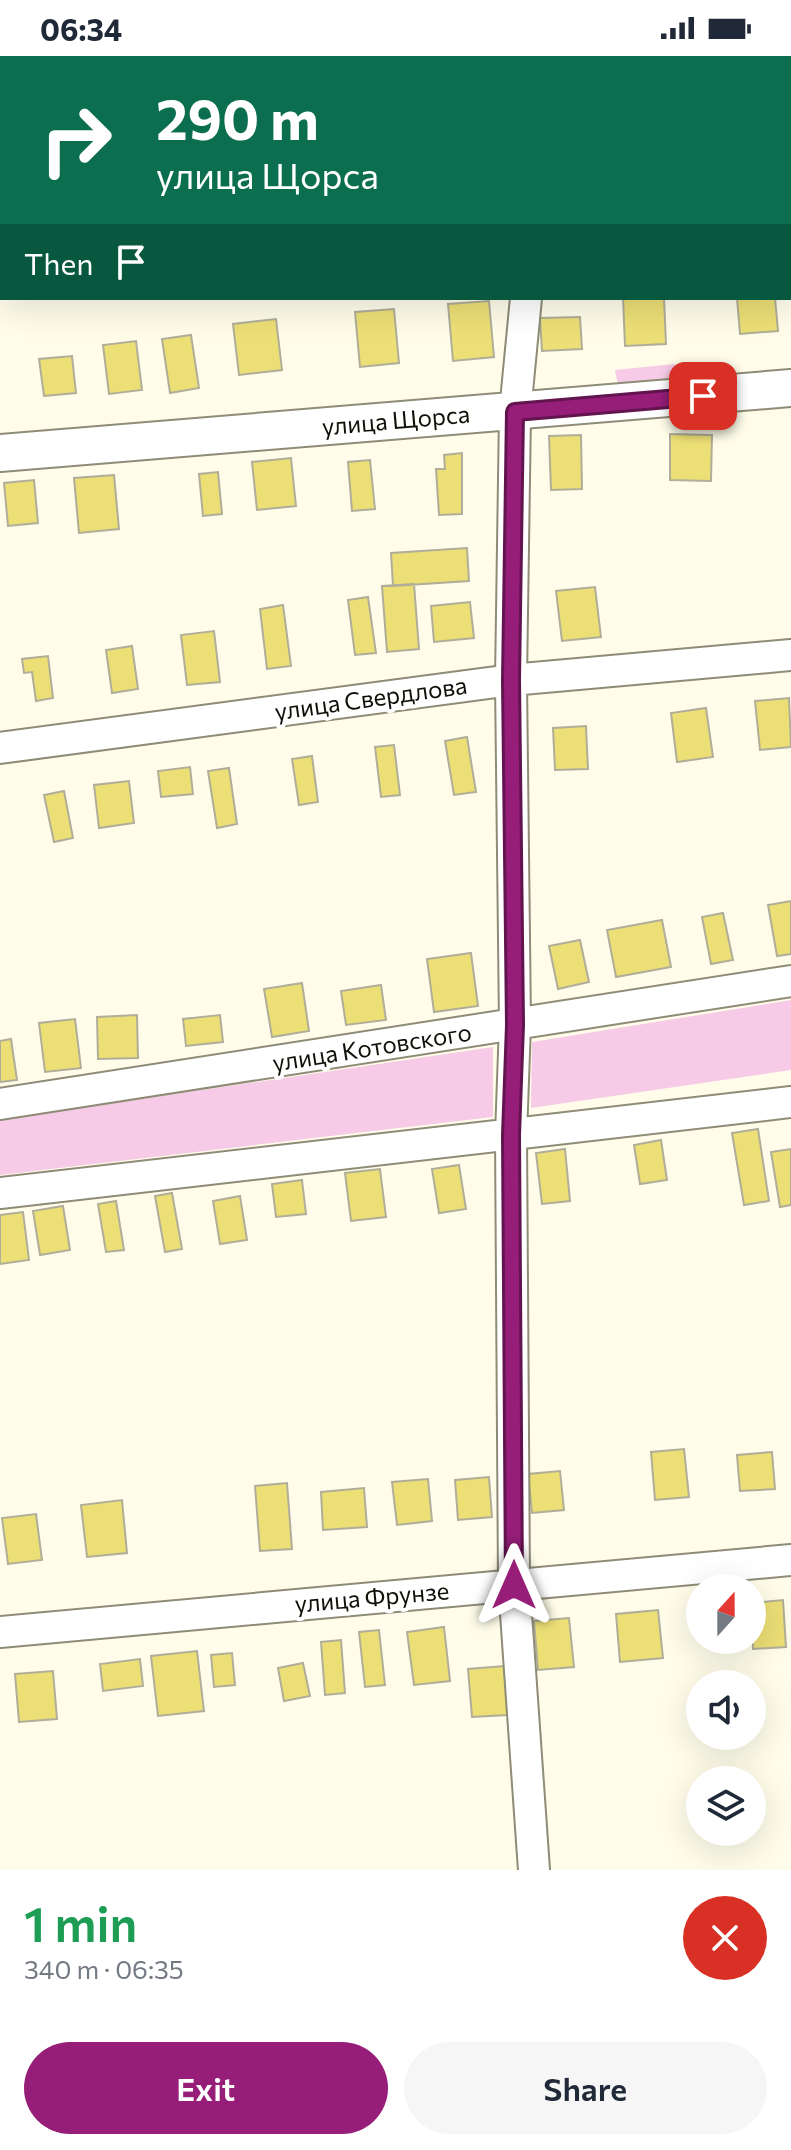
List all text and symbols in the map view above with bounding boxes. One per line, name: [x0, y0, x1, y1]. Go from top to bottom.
text: 06:34: [40, 10, 122, 47]
text: 290 m: [156, 83, 319, 152]
icon: right: [24, 88, 128, 192]
text: улица Щорса: [156, 152, 379, 196]
icon: arrive: [109, 240, 153, 284]
text: Then: [24, 244, 93, 281]
pin: [669, 362, 737, 430]
icon: arrive: [681, 374, 725, 418]
street label: улица Щорса: [321, 399, 471, 440]
street label: улица Свердлова: [273, 670, 469, 725]
street label: улица Котовского: [270, 1016, 473, 1077]
position arrow: [472, 1543, 556, 1627]
north arrow: [686, 1574, 766, 1654]
map controls: [686, 1574, 766, 1846]
street label: улица Фрунзе: [293, 1575, 450, 1618]
button: sound: [686, 1670, 766, 1750]
button: layers: [686, 1766, 766, 1846]
text: 1 min: [24, 1893, 137, 1952]
button: close: [683, 1896, 767, 1980]
text: 340 m · 06:35: [24, 1953, 184, 1984]
button: Exit: [24, 2042, 388, 2134]
button: Share: [404, 2042, 767, 2134]

